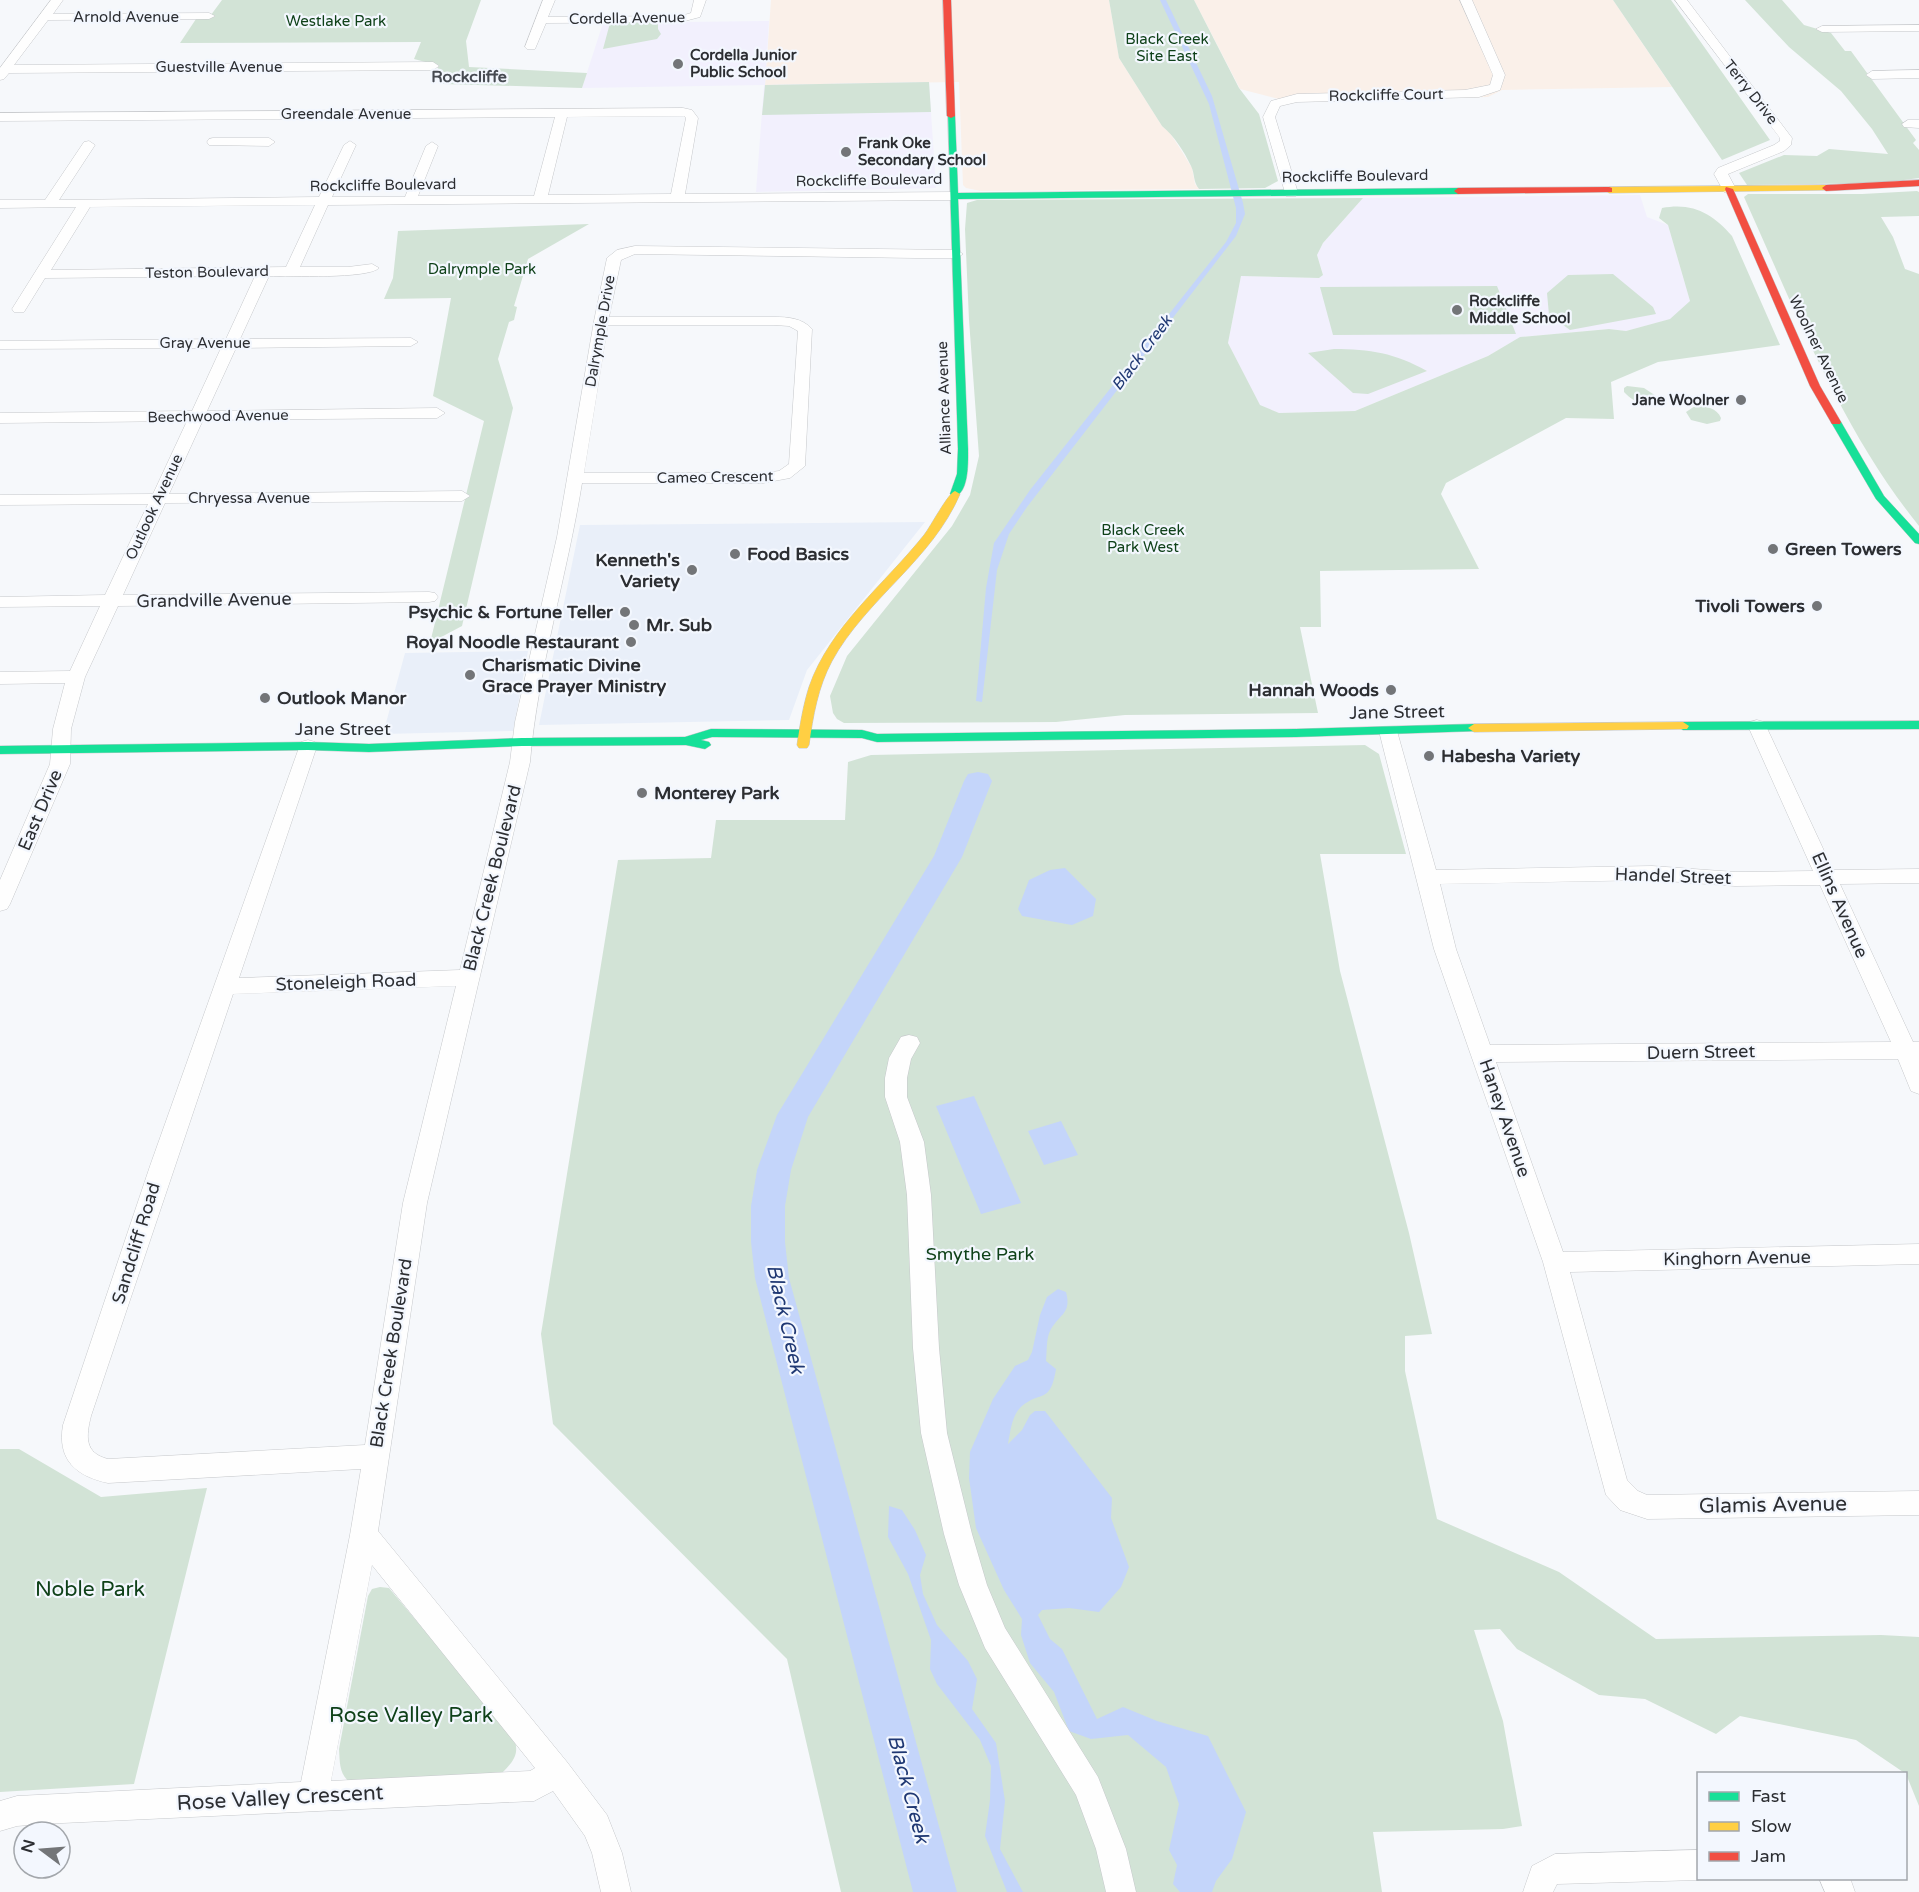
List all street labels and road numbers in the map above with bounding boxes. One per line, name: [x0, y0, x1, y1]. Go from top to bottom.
street label: Arnold Avenue: [73, 8, 179, 26]
street label: Cordella Avenue: [569, 8, 685, 28]
street label: Terry Drive: [1720, 56, 1782, 128]
street label: Guestville Avenue: [155, 58, 283, 76]
street label: Rockcliffe Court: [1328, 85, 1444, 105]
street label: Greendale Avenue: [281, 105, 411, 123]
street label: Rockcliffe Boulevard: [1281, 166, 1429, 186]
street label: Rockcliffe Boulevard: [795, 170, 943, 190]
street label: Rockcliffe Boulevard: [309, 175, 457, 195]
street label: Teston Boulevard: [145, 262, 269, 282]
street label: Dalrymple Drive: [581, 274, 619, 388]
street label: Woolner Avenue: [1785, 292, 1853, 406]
street label: Gray Avenue: [159, 334, 251, 352]
street label: Alliance Avenue: [933, 341, 955, 455]
street label: Beechwood Avenue: [147, 406, 289, 426]
street label: Outlook Avenue: [122, 451, 186, 563]
street label: Cameo Crescent: [656, 467, 774, 487]
street label: Chryessa Avenue: [188, 489, 310, 507]
street label: Grandville Avenue: [136, 588, 292, 612]
street label: Jane Street: [1349, 700, 1445, 724]
street label: Jane Street: [295, 718, 391, 740]
street label: East Drive: [13, 766, 67, 854]
street label: Black Creek Boulevard: [458, 783, 526, 973]
street label: Ellins Avenue: [1807, 849, 1873, 961]
street label: Handel Street: [1614, 863, 1732, 889]
street label: Stoneleigh Road: [275, 969, 417, 995]
street label: Duern Street: [1647, 1040, 1756, 1064]
street label: Haney Avenue: [1474, 1056, 1536, 1180]
street label: Sandcliff Road: [107, 1180, 165, 1306]
street label: Kinghorn Avenue: [1663, 1246, 1811, 1270]
street label: Black Creek Boulevard: [365, 1257, 417, 1449]
street label: Glamis Avenue: [1699, 1491, 1847, 1519]
street label: Rose Valley Crescent: [176, 1780, 384, 1816]

